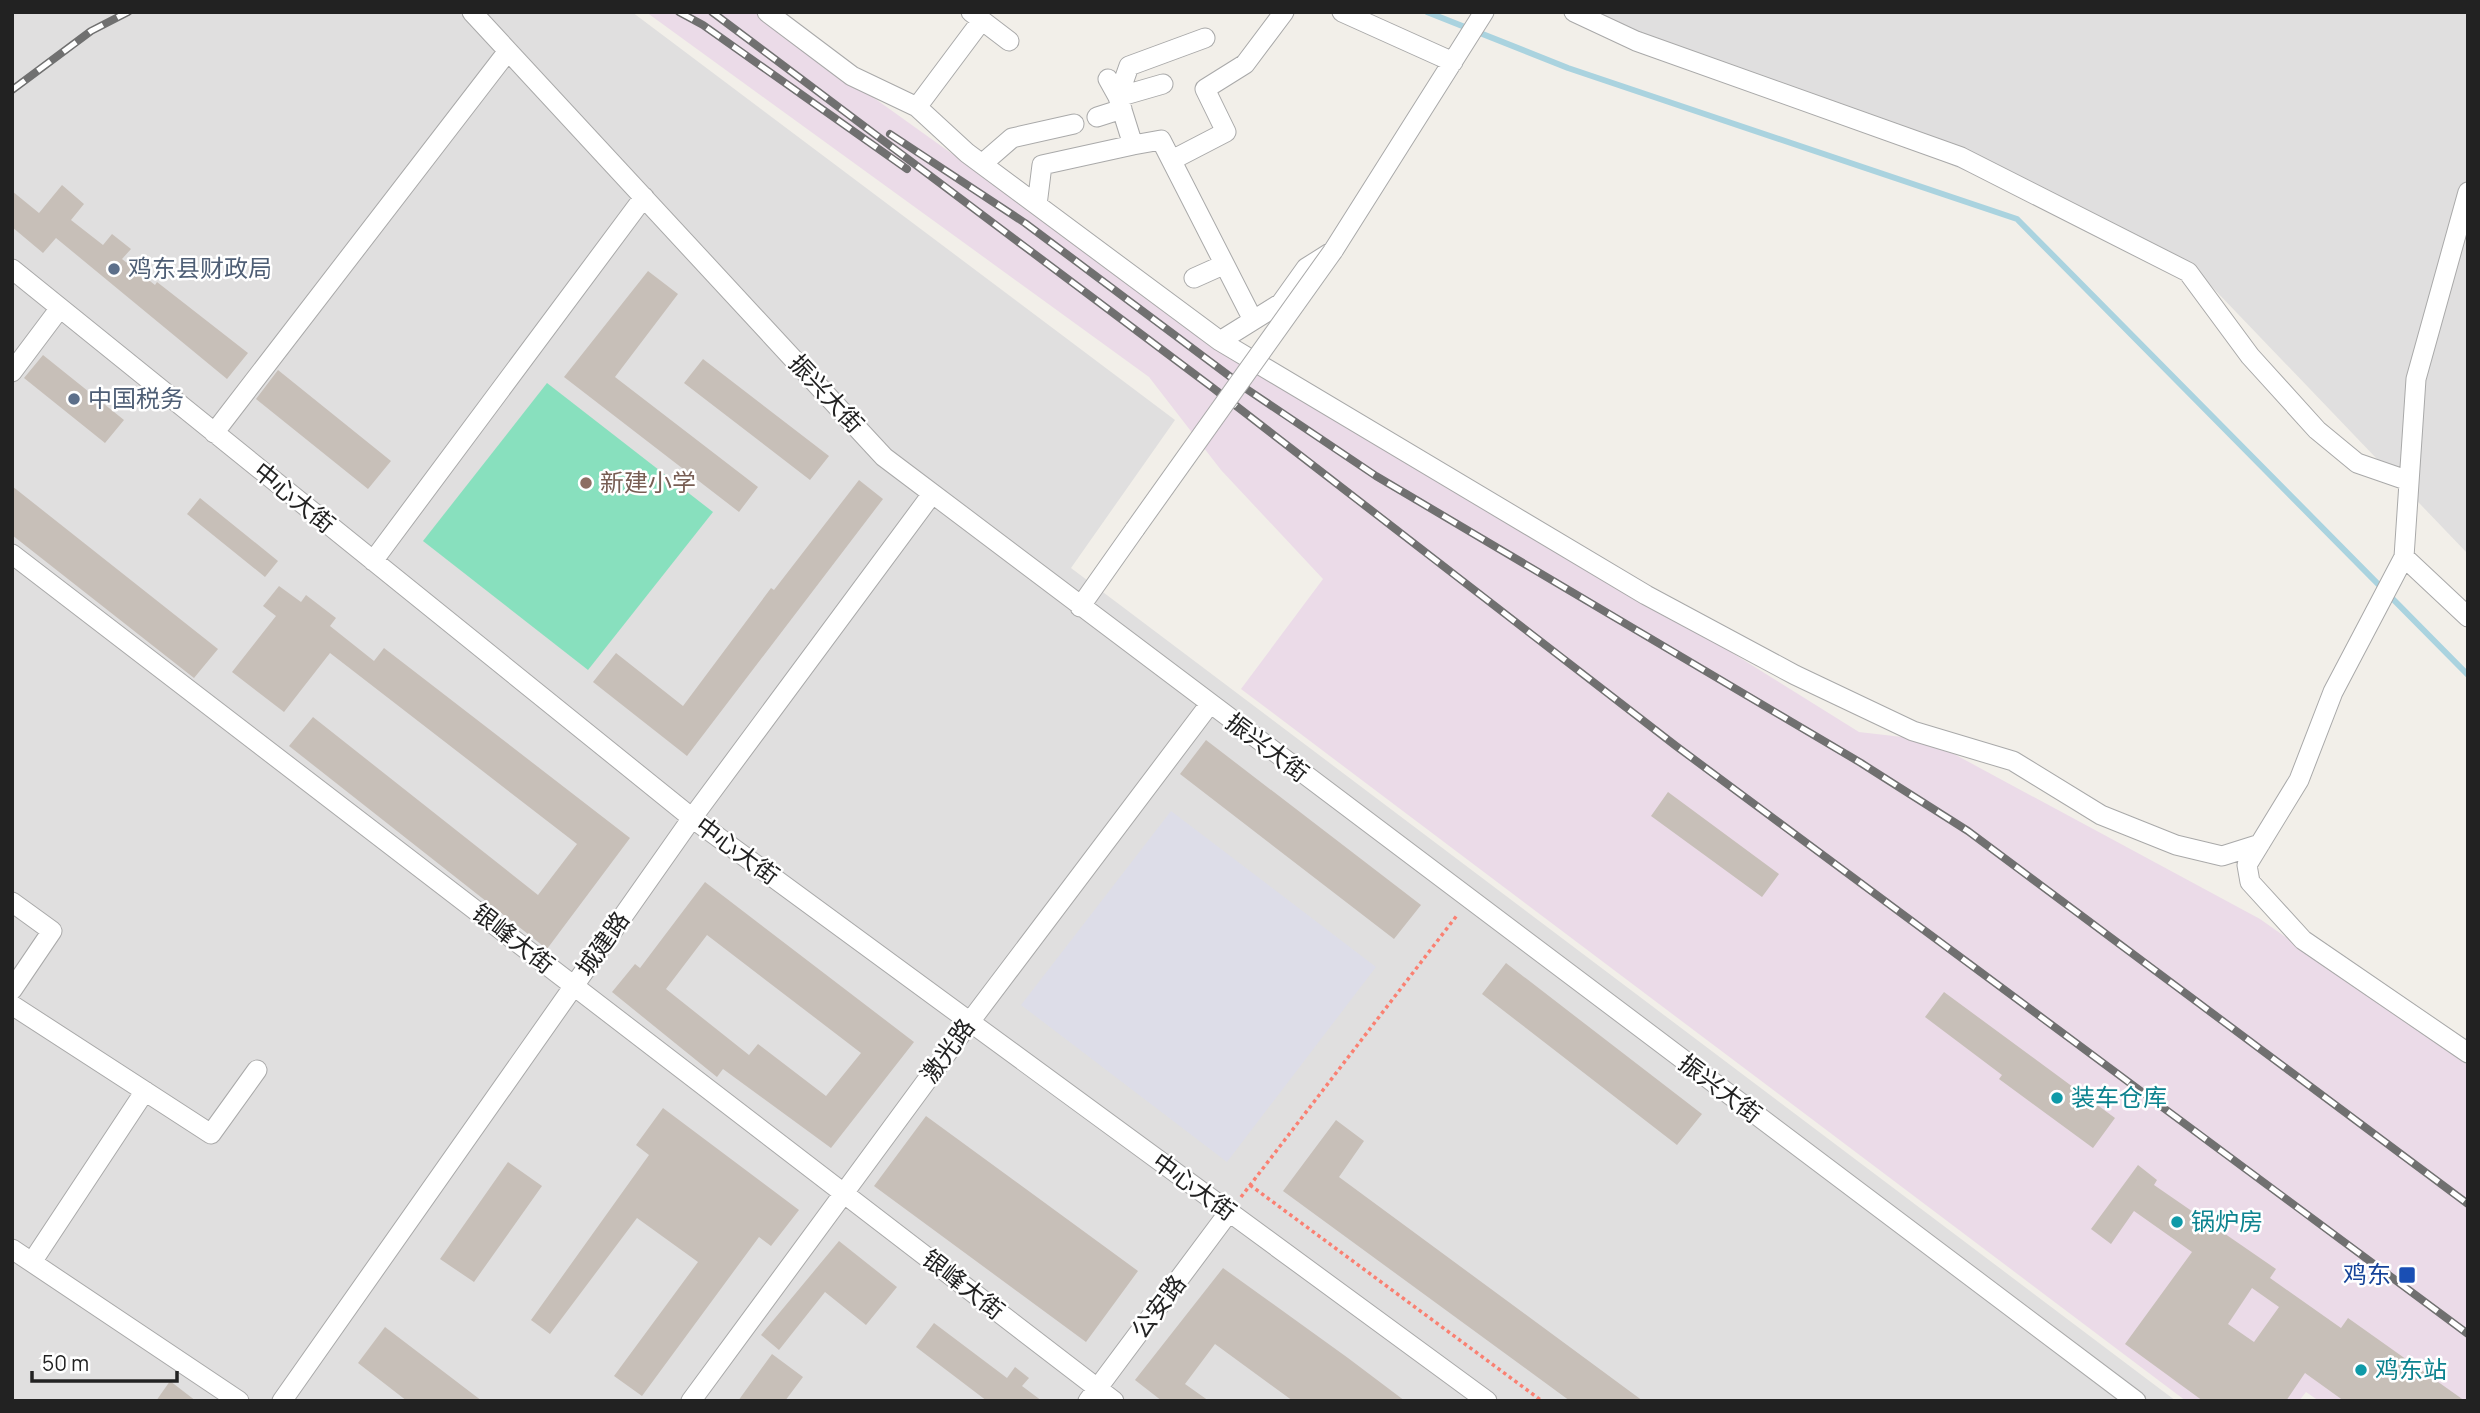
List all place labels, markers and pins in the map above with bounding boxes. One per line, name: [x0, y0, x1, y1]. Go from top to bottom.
place label: 鸡东县财政局: [128, 251, 272, 284]
marker: 鸡东县财政局: [106, 261, 122, 277]
place label: 中国税务: [88, 381, 184, 414]
marker: 中国税务: [66, 391, 82, 407]
place label: 新建小学: [600, 465, 696, 498]
marker: 新建小学: [578, 475, 594, 491]
place label: 装车仓库: [2071, 1080, 2167, 1113]
marker: 装车仓库: [2049, 1090, 2065, 1106]
place label: 锅炉房: [2191, 1204, 2263, 1237]
marker: 锅炉房: [2169, 1214, 2185, 1230]
place label: 鸡东: [2343, 1257, 2391, 1290]
marker: 鸡东: [2397, 1265, 2417, 1285]
place label: 鸡东站: [2375, 1352, 2447, 1385]
marker: 鸡东站: [2353, 1362, 2369, 1378]

